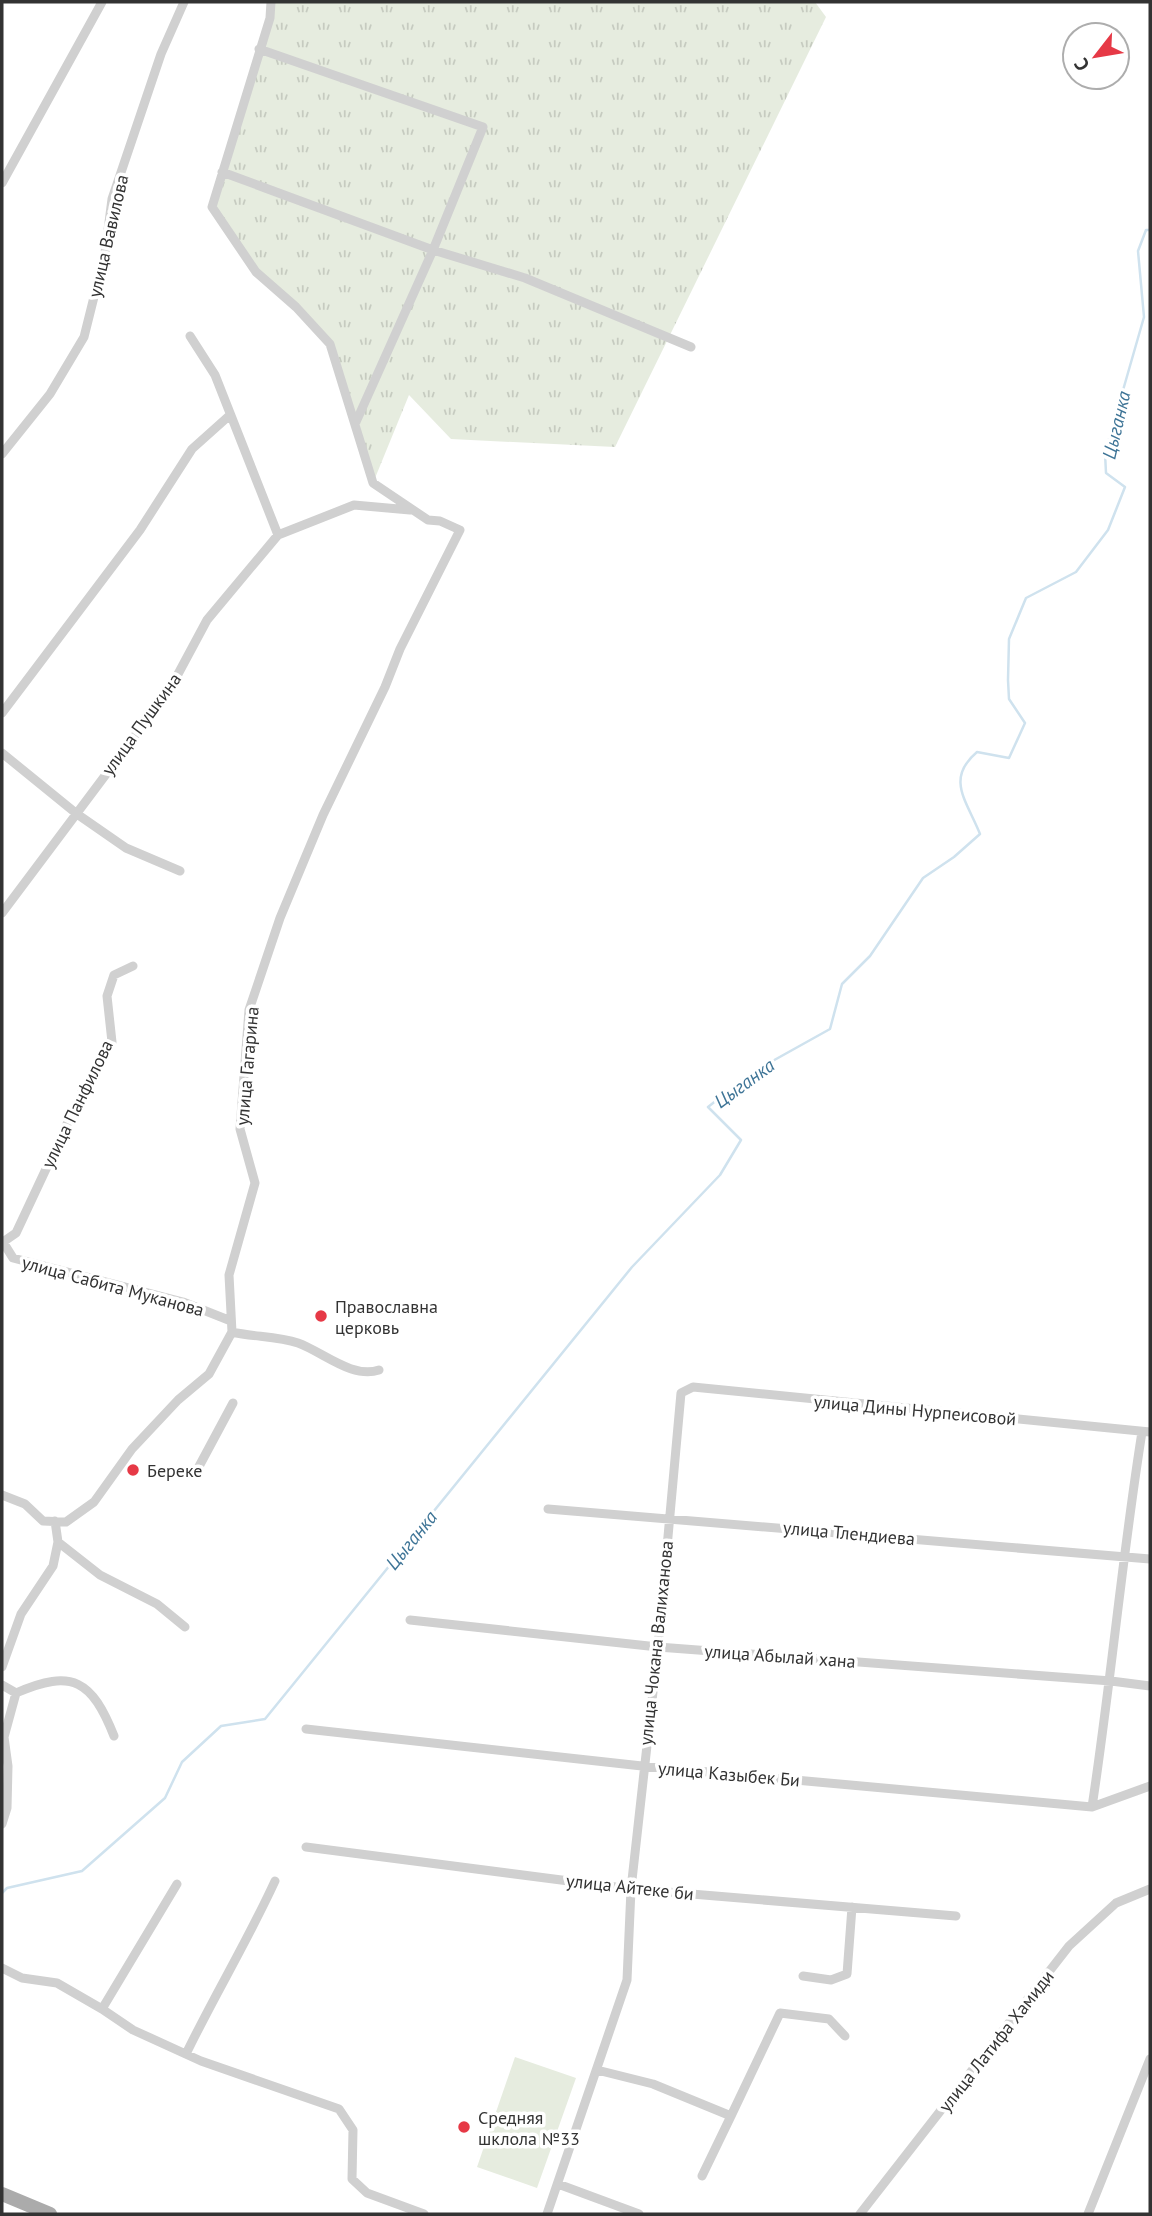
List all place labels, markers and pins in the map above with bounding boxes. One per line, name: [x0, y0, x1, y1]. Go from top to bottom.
place label: Православна церковь: [335, 1295, 438, 1339]
marker: Православна церковь: [313, 1308, 329, 1324]
place label: Береке: [147, 1459, 202, 1482]
marker: Береке: [125, 1462, 141, 1478]
place label: Средняя шклола №33: [478, 2106, 580, 2150]
marker: Средняя шклола №33: [456, 2119, 472, 2135]

